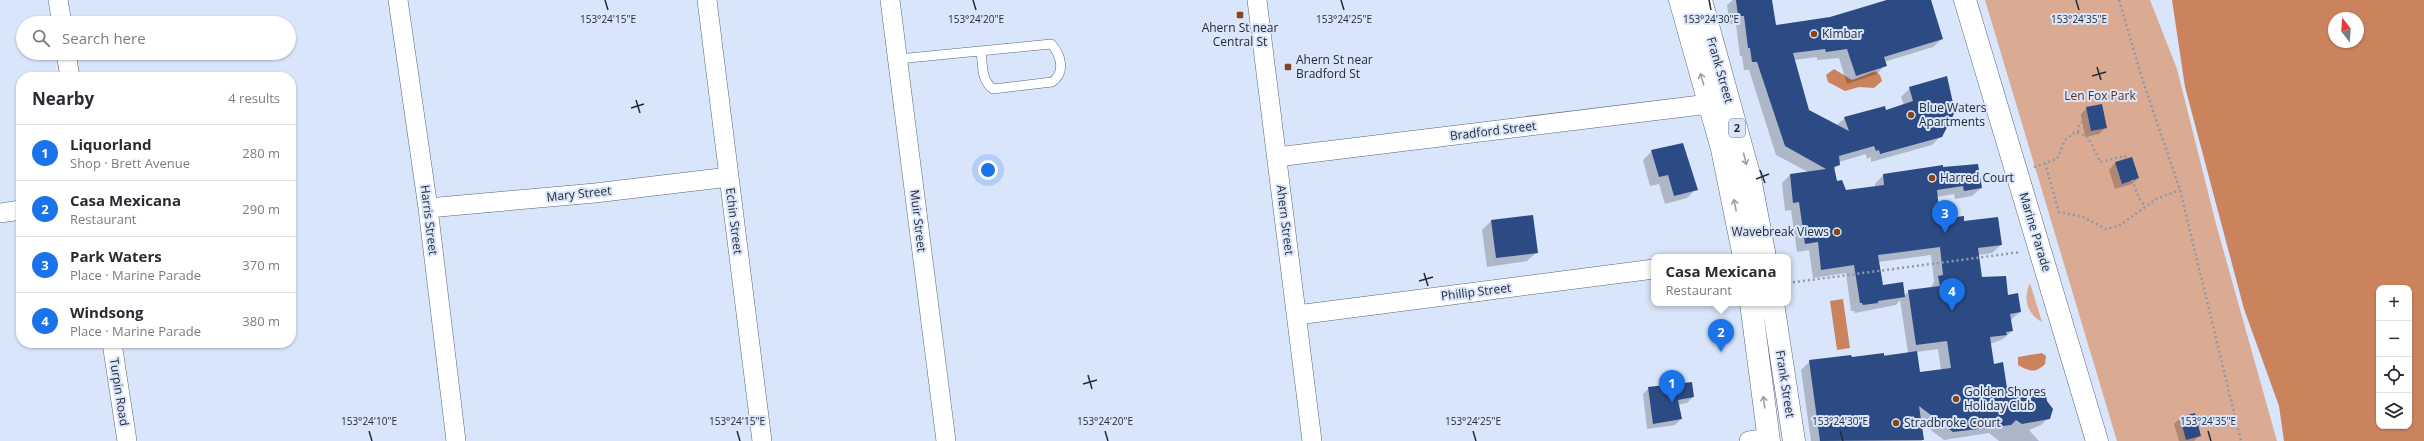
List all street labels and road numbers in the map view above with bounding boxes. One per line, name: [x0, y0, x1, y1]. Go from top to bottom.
street label: Frank Street: [1703, 35, 1738, 105]
street label: Bradford Street: [1449, 117, 1537, 144]
road number: 2: [1729, 119, 1745, 137]
street label: Mary Street: [546, 182, 612, 205]
street label: Harris Street: [417, 184, 442, 256]
street label: Ahern Street: [1273, 184, 1298, 256]
street label: Echin Street: [722, 187, 747, 255]
street label: Muir Street: [906, 189, 931, 253]
street label: Marine Parade: [2015, 190, 2056, 274]
street label: Phillip Street: [1440, 279, 1512, 304]
street label: Frank Street: [1772, 349, 1799, 419]
street label: Turpin Road: [106, 357, 133, 427]

